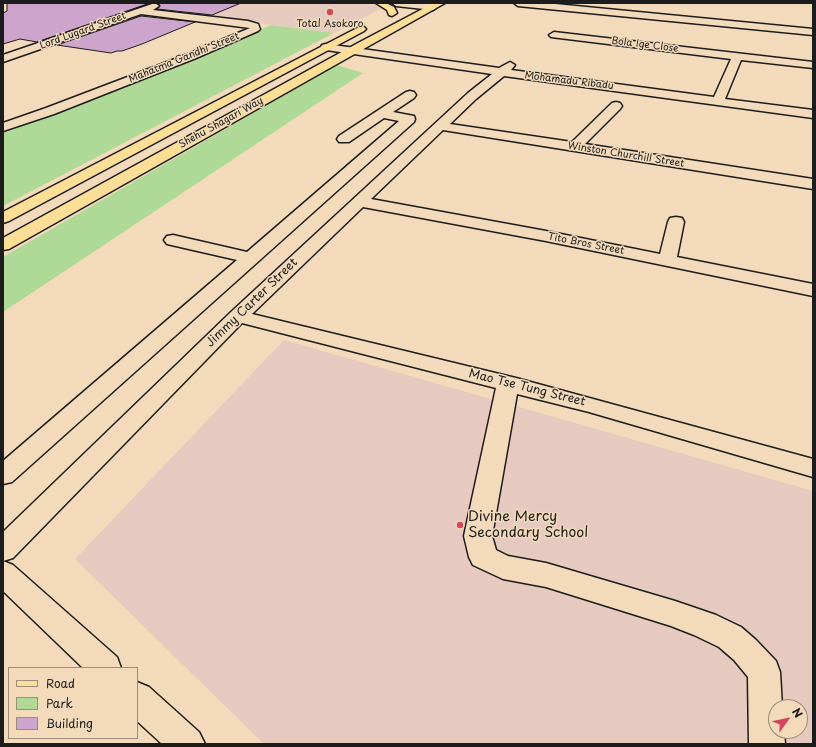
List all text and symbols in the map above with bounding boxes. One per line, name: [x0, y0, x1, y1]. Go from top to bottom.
marker: Total Asokoro: [325, 7, 335, 17]
street label: Lord Lugard Street: [38, 10, 128, 52]
place label: Total Asokoro: [297, 18, 363, 30]
street label: Mahatma Gandhi Street: [127, 30, 241, 86]
street label: Bola Ige Close: [611, 35, 679, 55]
street label: Mohamadu Ribadu: [524, 70, 614, 92]
street label: Shehu Shagari Way: [177, 95, 265, 151]
street label: Winston Churchill Street: [567, 140, 685, 170]
street label: Tito Bros Street: [547, 231, 625, 257]
street label: Jimmy Carter Street: [203, 256, 301, 350]
street label: Mao Tse Tung Street: [467, 367, 587, 409]
place label: Divine Mercy Secondary School: [468, 509, 588, 542]
marker: Divine Mercy Secondary School: [455, 520, 465, 530]
legend: [8, 667, 138, 739]
text: Road: [46, 674, 75, 692]
text: Park: [46, 694, 73, 712]
north arrow: [768, 699, 808, 739]
text: N: [788, 704, 807, 721]
text: Building: [46, 714, 93, 732]

